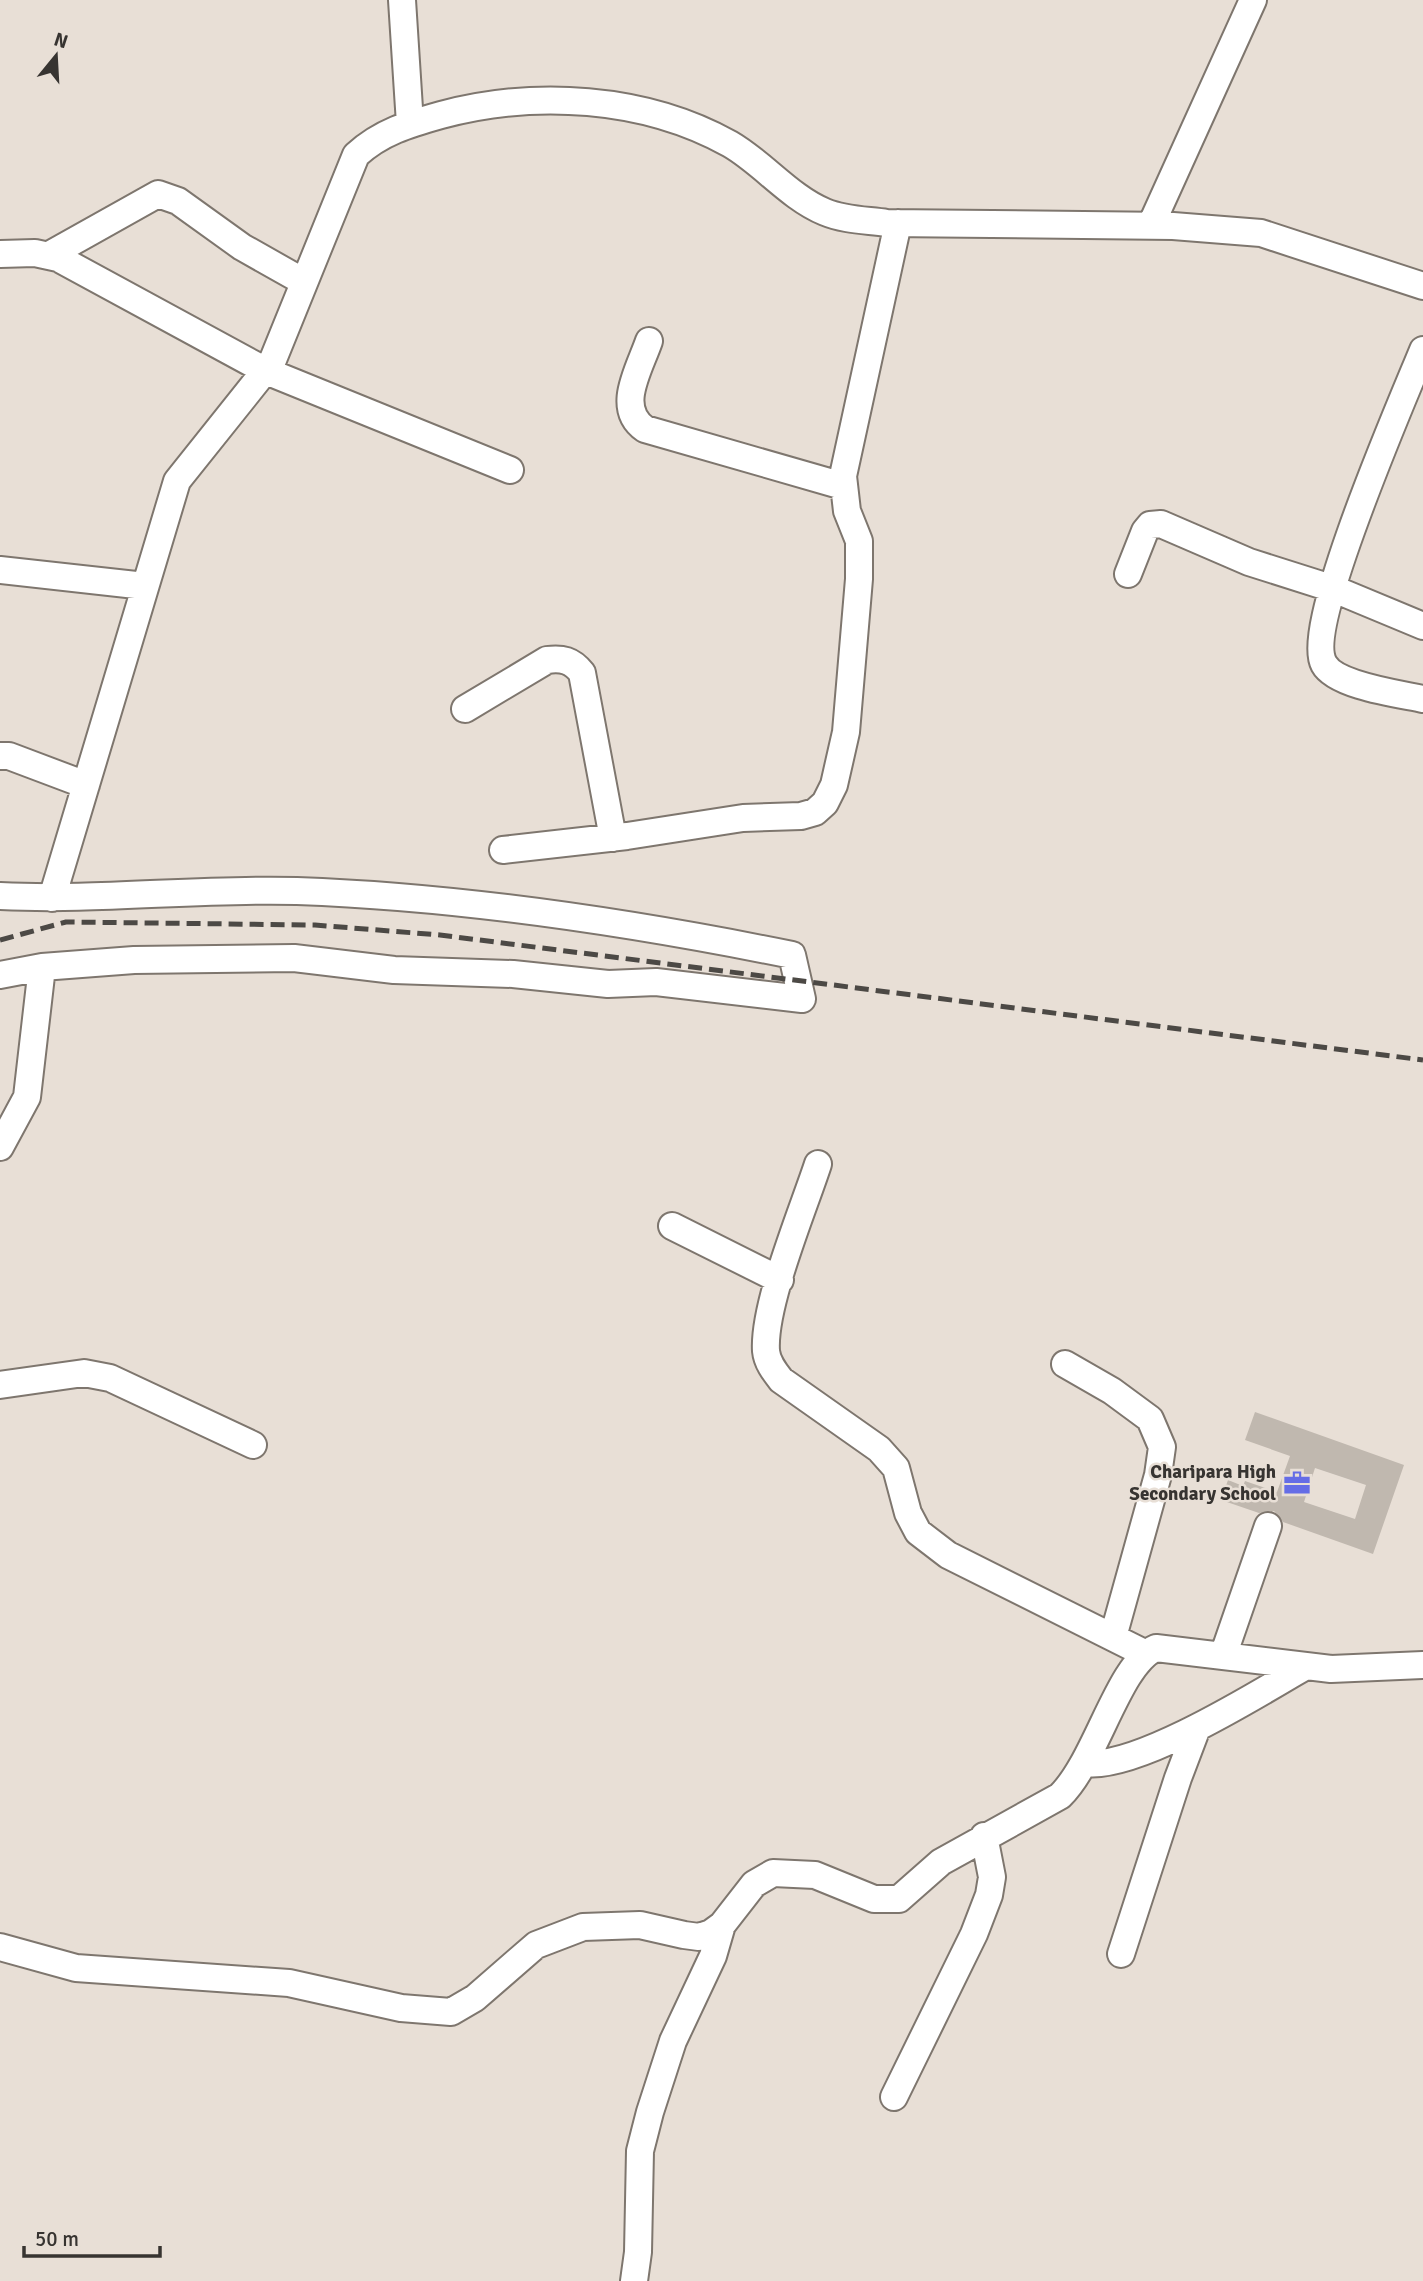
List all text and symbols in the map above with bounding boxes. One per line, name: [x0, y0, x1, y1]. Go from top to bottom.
north arrow: [21, 21, 91, 91]
text: N: [51, 27, 71, 54]
place label: Charipara High Secondary School: [1129, 1460, 1276, 1506]
office icon: Charipara High Secondary School: [1282, 1468, 1312, 1498]
scale bar: [24, 2214, 161, 2258]
text: 50 m: [35, 2226, 79, 2252]

